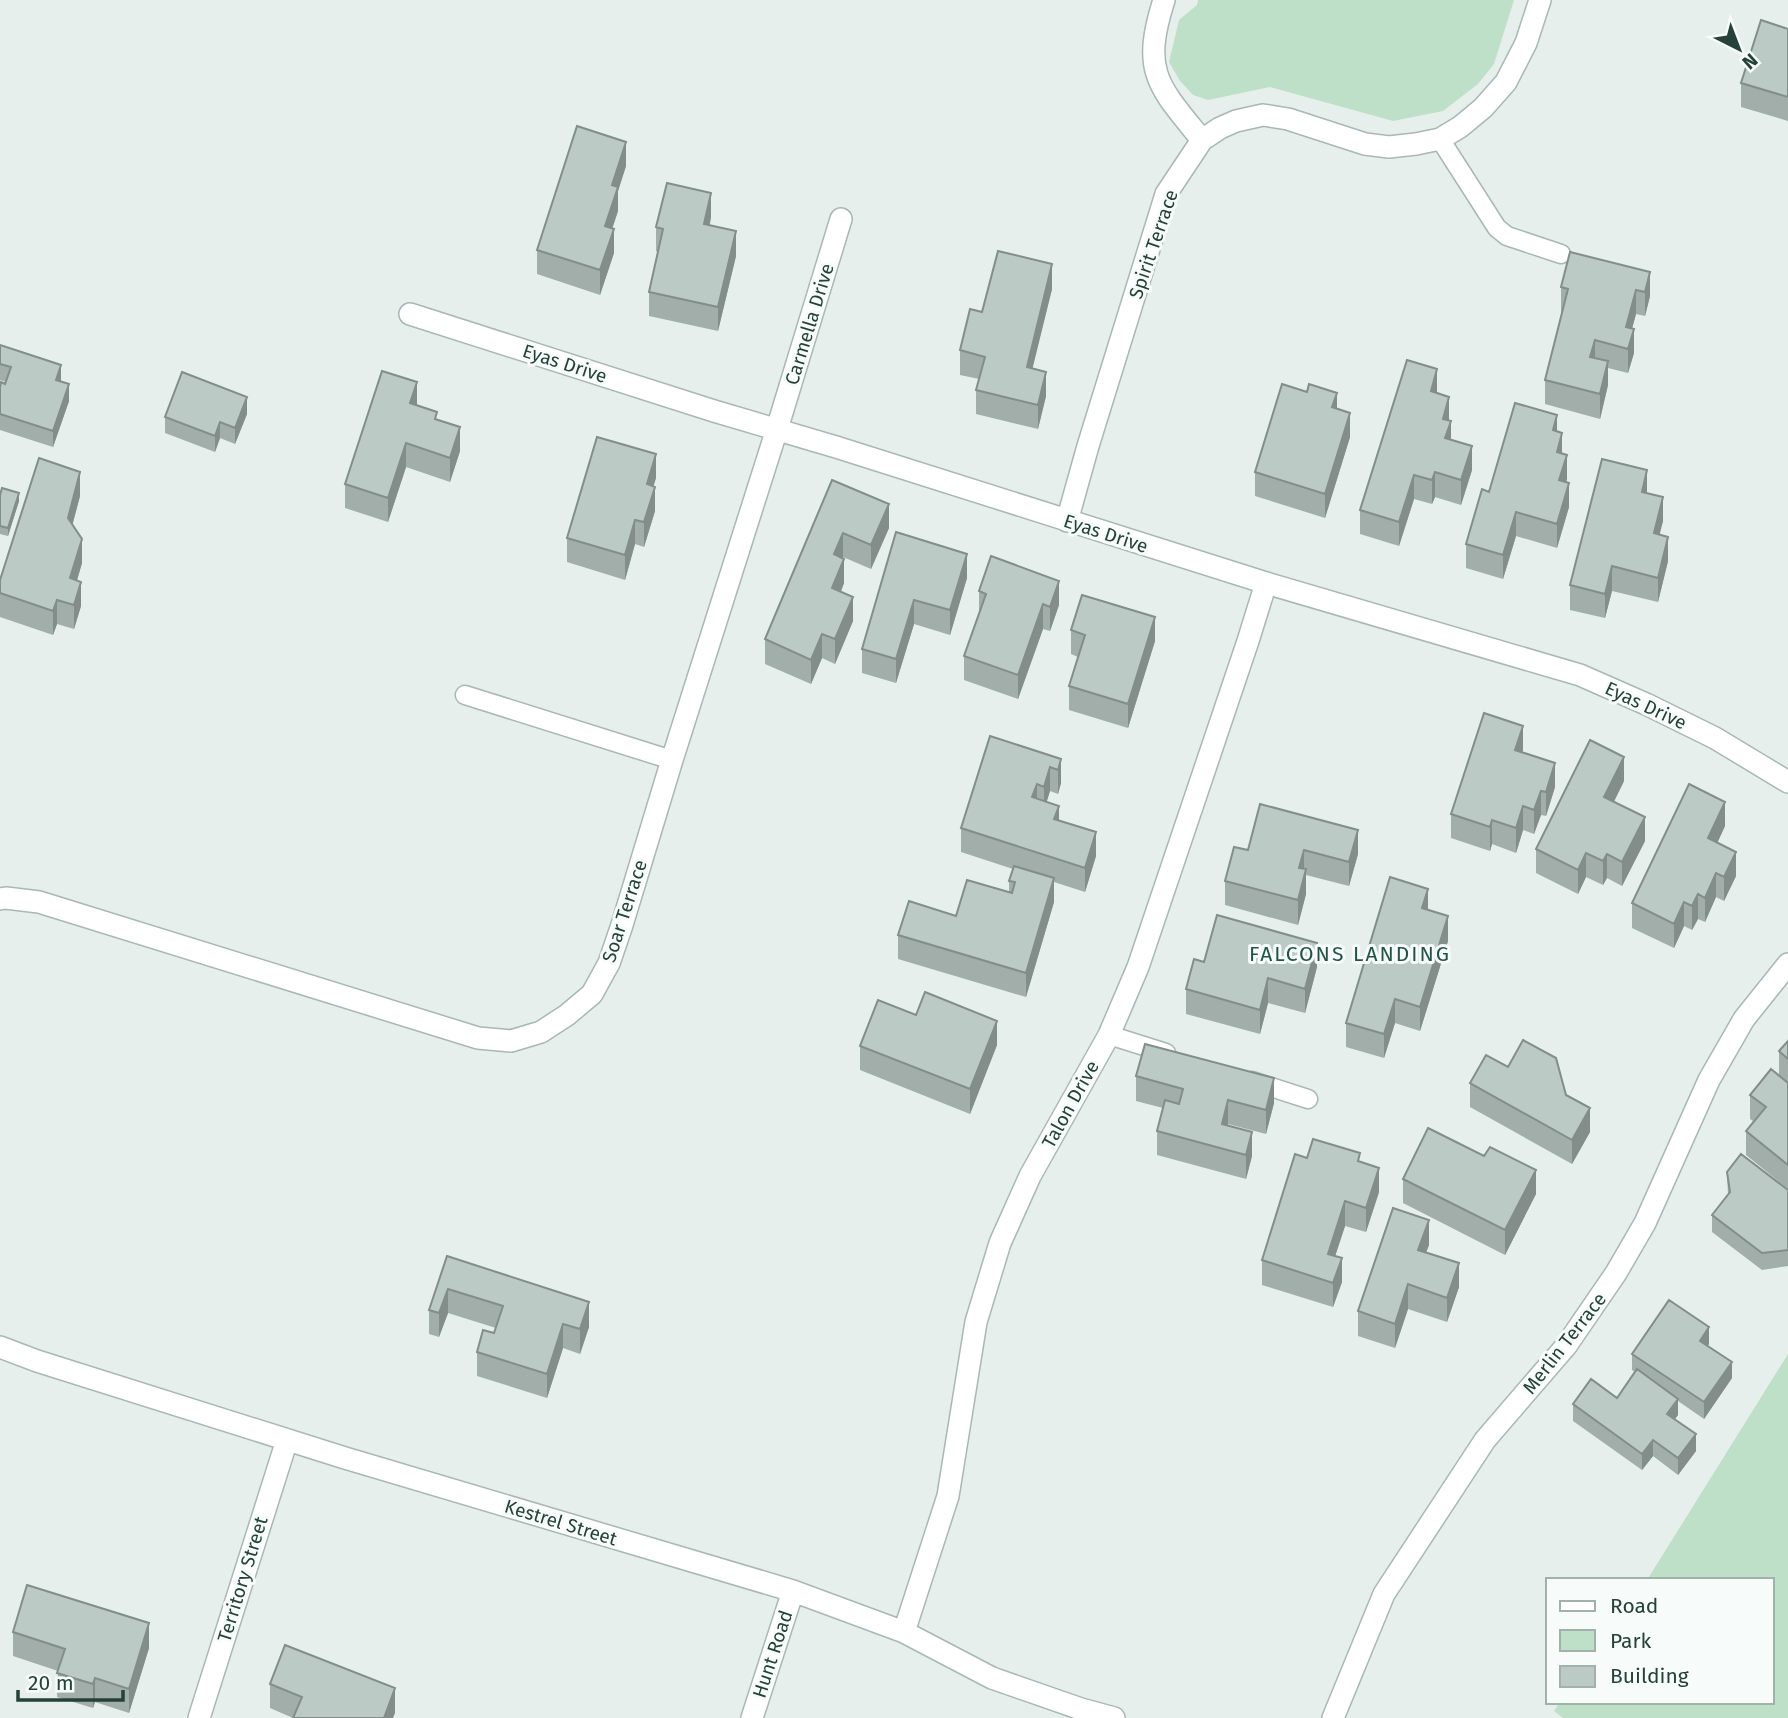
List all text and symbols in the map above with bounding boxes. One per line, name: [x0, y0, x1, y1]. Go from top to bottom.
north arrow: [1704, 14, 1774, 84]
text: N: [1738, 48, 1762, 74]
street label: Spirit Terrace: [1124, 186, 1183, 302]
street label: Carmella Drive: [780, 261, 839, 388]
street label: Eyas Drive: [520, 339, 610, 388]
street label: Eyas Drive: [1061, 509, 1151, 558]
street label: Eyas Drive: [1601, 677, 1690, 734]
street label: Soar Terrace: [597, 857, 652, 965]
district label: FALCONS LANDING: [1249, 941, 1451, 967]
street label: Talon Drive: [1037, 1057, 1104, 1152]
street label: Merlin Terrace: [1518, 1288, 1611, 1398]
street label: Kestrel Street: [502, 1494, 620, 1551]
street label: Territory Street: [212, 1513, 273, 1645]
legend: [1546, 1578, 1774, 1704]
text: Road: [1610, 1593, 1658, 1619]
street label: Hunt Road: [748, 1607, 797, 1701]
text: Park: [1610, 1628, 1652, 1654]
scale bar: [18, 1658, 122, 1702]
text: Building: [1610, 1663, 1689, 1689]
text: 20 m: [28, 1670, 74, 1696]

